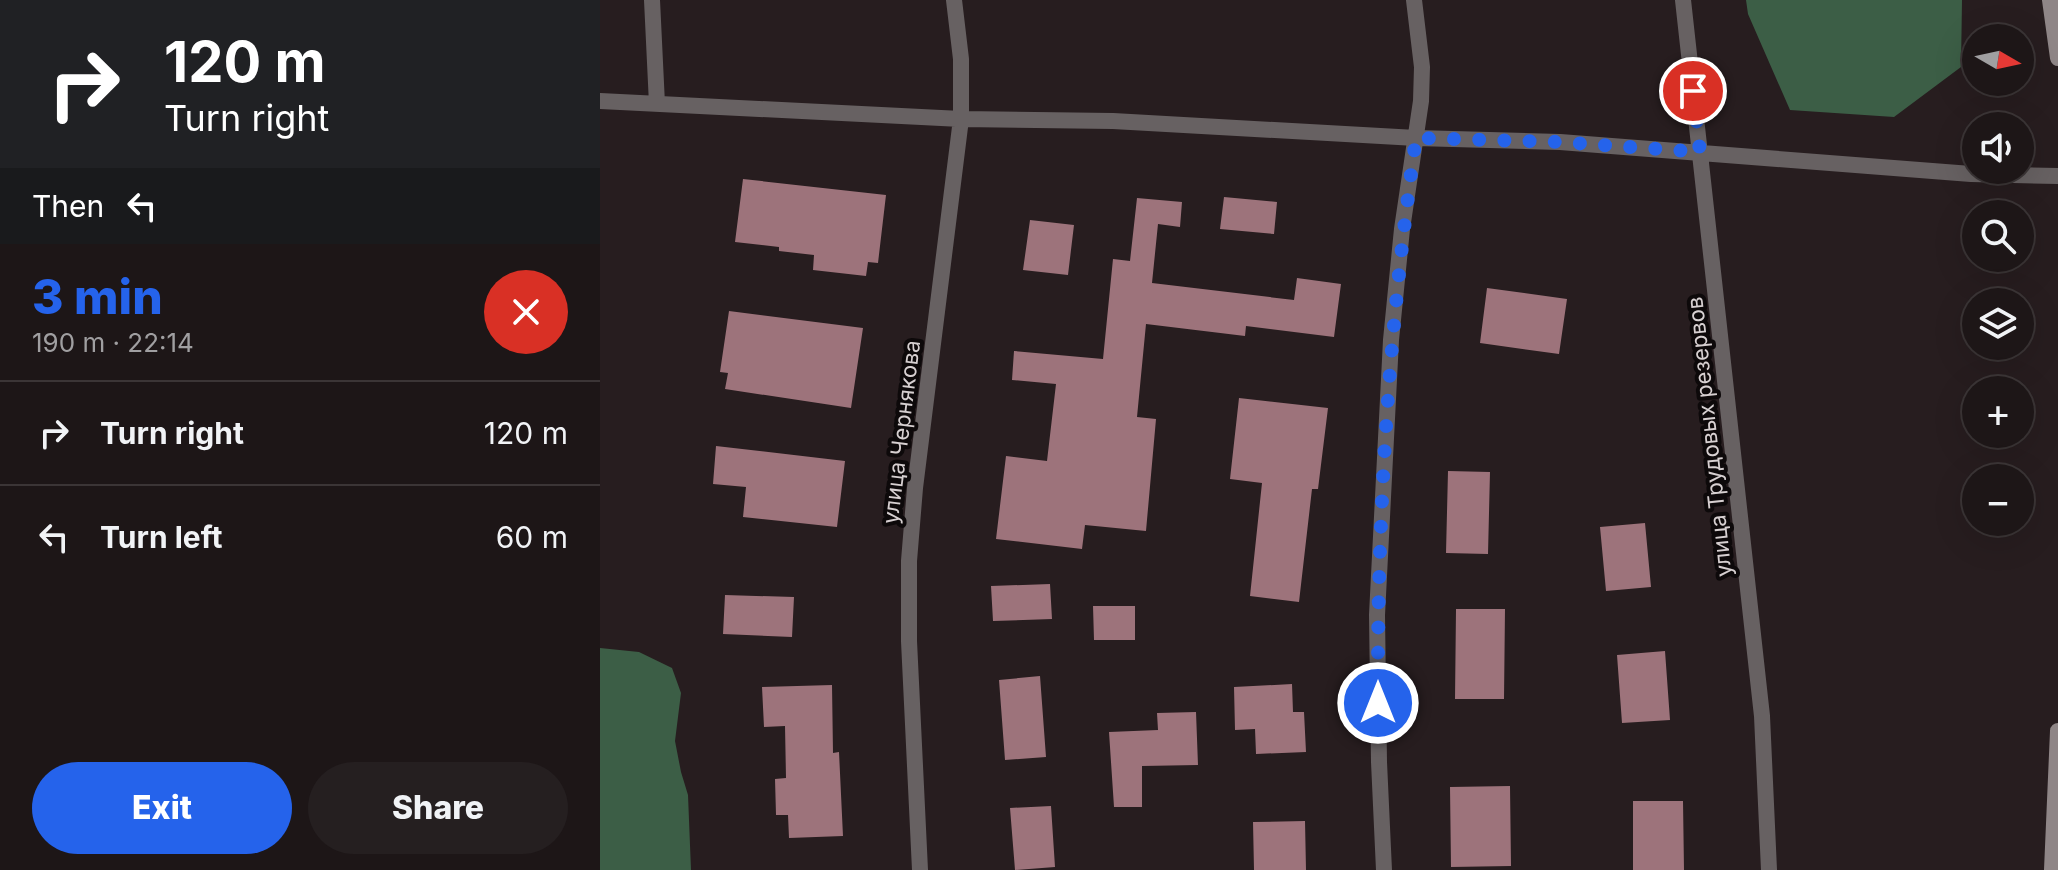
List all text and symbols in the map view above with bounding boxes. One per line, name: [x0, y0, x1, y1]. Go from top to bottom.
north arrow: [1962, 24, 2034, 96]
map controls: [1962, 24, 2034, 536]
text: 120 m: [164, 28, 326, 96]
icon: right: [32, 32, 136, 136]
pin: [1659, 57, 1727, 125]
icon: arrive: [1671, 69, 1715, 113]
text: Turn right: [164, 96, 329, 140]
button: sound: [1962, 112, 2034, 184]
icon: left: [120, 184, 164, 228]
text: Then: [32, 188, 104, 224]
button: search: [1962, 200, 2034, 272]
text: 3 min: [32, 267, 163, 326]
button: close: [484, 270, 568, 354]
button: layers: [1962, 288, 2034, 360]
street label: улица Трудовых резервов: [1681, 296, 1737, 578]
text: 190 m · 22:14: [32, 327, 194, 358]
street label: улица Чернякова: [877, 339, 925, 525]
button: +: [1962, 376, 2034, 448]
icon: right: [32, 411, 76, 455]
text: Turn right: [100, 415, 244, 451]
text: 120 m: [484, 415, 568, 451]
button: −: [1962, 464, 2034, 536]
icon: left: [32, 515, 76, 559]
text: Turn left: [100, 519, 222, 555]
text: 60 m: [496, 519, 568, 555]
position arrow: [1336, 661, 1420, 745]
button: Exit: [32, 762, 292, 854]
button: Share: [308, 762, 568, 854]

